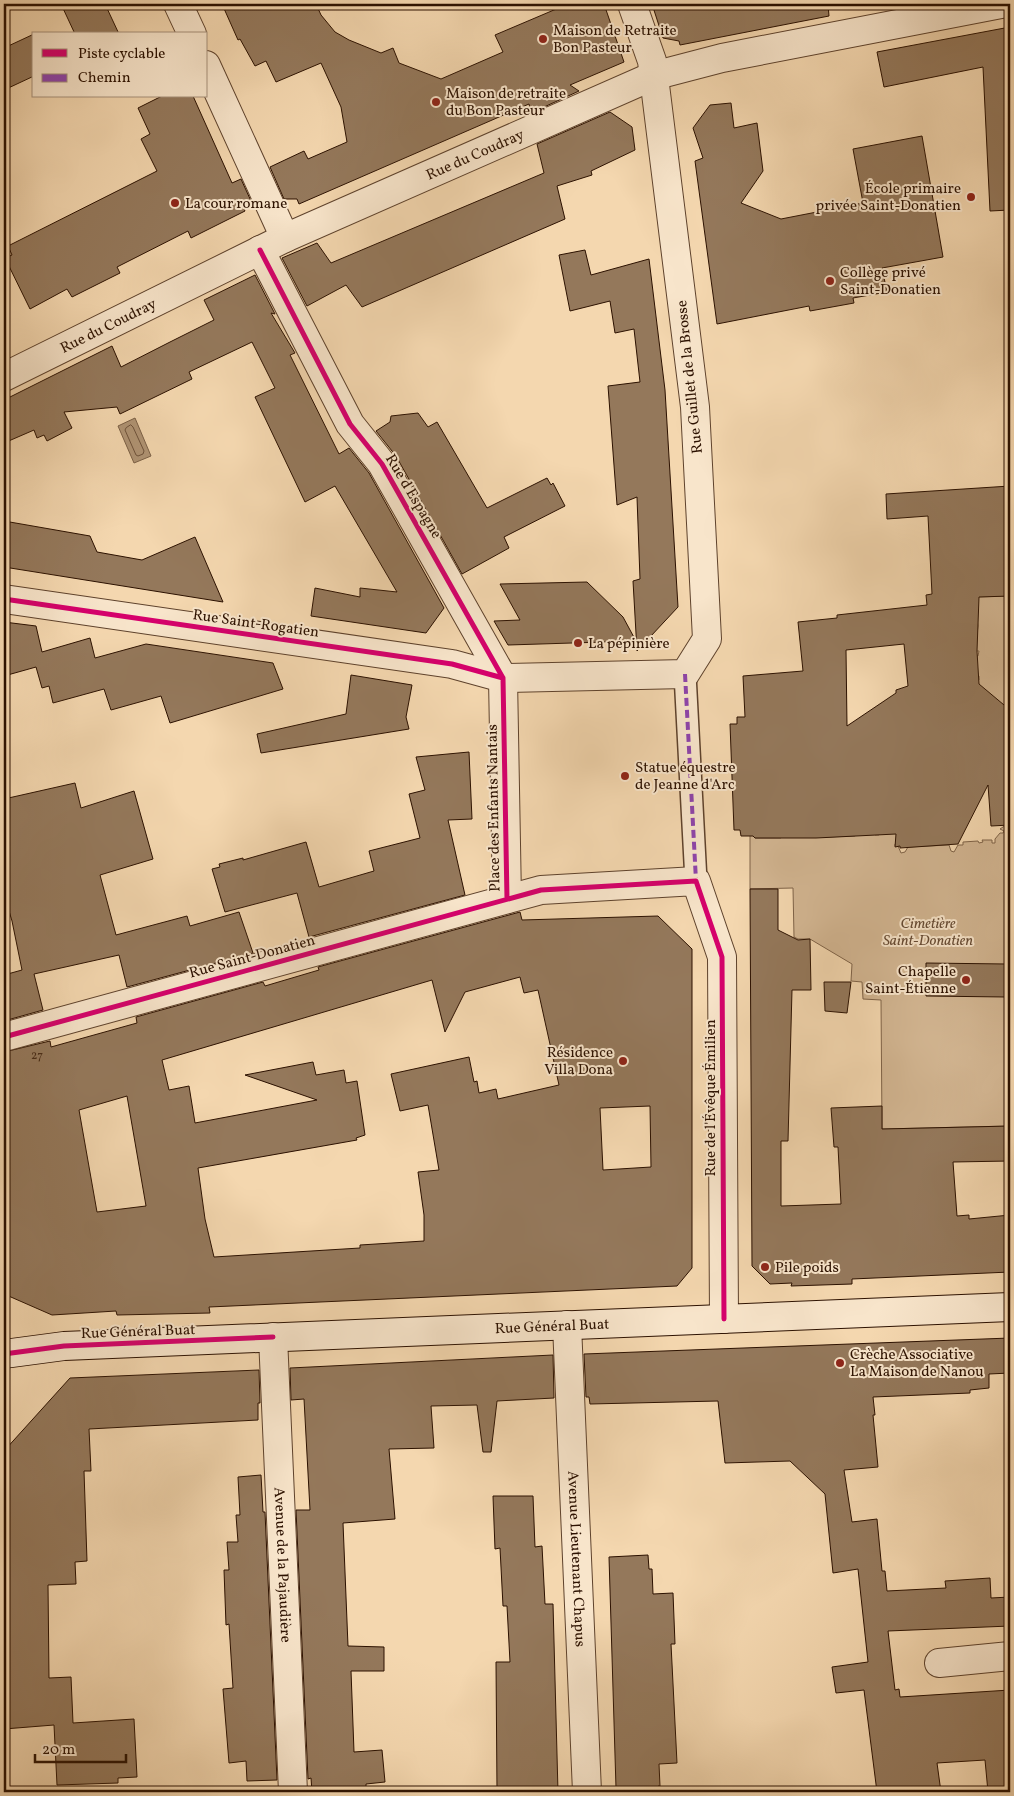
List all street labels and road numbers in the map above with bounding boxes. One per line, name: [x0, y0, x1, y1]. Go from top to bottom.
street label: Rue du Coudray: [423, 125, 528, 187]
street label: Rue du Coudray: [57, 294, 160, 360]
street label: Rue Guillet de la Brosse: [672, 299, 709, 455]
street label: Rue d'Espagne: [379, 451, 446, 543]
street label: Rue Saint-Rogatien: [191, 605, 320, 644]
street label: Place des Enfants Nantais: [483, 724, 506, 892]
street label: Rue Saint-Donatien: [187, 930, 318, 984]
street label: Rue de l'Évêque Émilien: [701, 1019, 722, 1177]
street label: Rue Général Buat: [494, 1315, 610, 1340]
street label: Rue Général Buat: [80, 1320, 196, 1345]
street label: Avenue Lieutenant Chapus: [561, 1470, 590, 1647]
street label: Avenue de la Pajaudière: [268, 1487, 295, 1643]

